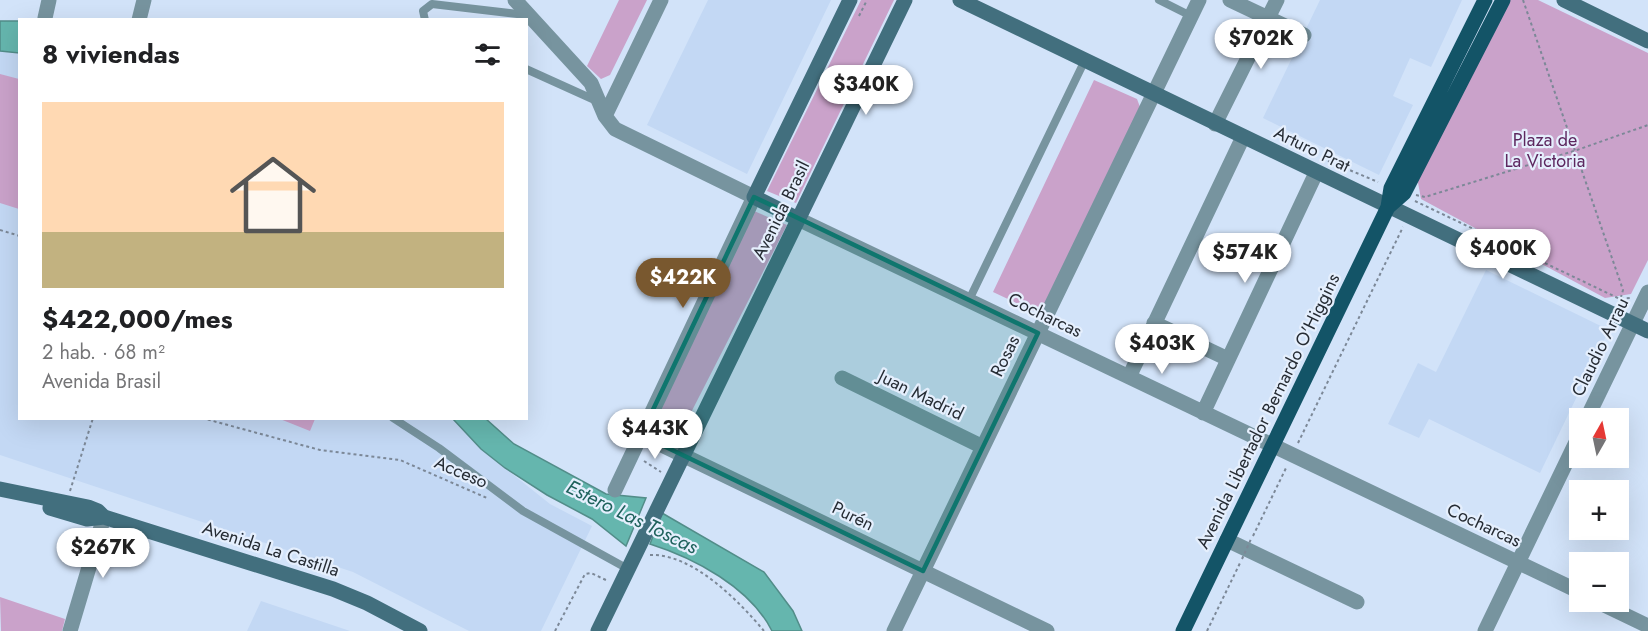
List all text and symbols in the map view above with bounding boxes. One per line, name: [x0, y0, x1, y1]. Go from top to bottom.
pin: $702K: [1219, 19, 1303, 70]
text: $702K: [1229, 24, 1293, 53]
text: 8 viviendas: [42, 35, 180, 73]
icon: filters: [471, 38, 504, 71]
pin: $340K: [824, 65, 908, 116]
text: $340K: [833, 70, 899, 99]
street label: Arturo Prat: [1270, 119, 1355, 179]
park label: Plaza de La Victoria: [1505, 127, 1585, 174]
icon: home: [219, 141, 327, 249]
street label: Avenida Brasil: [746, 156, 816, 264]
pin: $400K: [1461, 229, 1545, 280]
pin: $574K: [1203, 233, 1287, 284]
text: $400K: [1470, 234, 1536, 263]
text: $574K: [1212, 238, 1278, 267]
pin: $422K: [641, 258, 725, 309]
text: $422K: [650, 263, 716, 292]
street label: Avenida Libertador Bernardo O'Higgins: [1190, 269, 1346, 553]
street label: Cocharcas: [1004, 286, 1086, 344]
street label: Claudio Arrau: [1565, 293, 1635, 401]
text: $422,000/mes: [42, 300, 233, 338]
pin: $403K: [1120, 324, 1204, 375]
text: $403K: [1129, 329, 1195, 358]
street label: Rosas: [984, 331, 1026, 381]
text: 2 hab. · 68 m²: [42, 338, 165, 367]
street label: Juan Madrid: [872, 362, 968, 427]
text: Avenida Brasil: [42, 367, 161, 396]
north arrow: [1569, 408, 1629, 468]
map controls: [1569, 408, 1629, 612]
pin: $443K: [613, 409, 697, 460]
text: $443K: [622, 414, 688, 443]
street label: Acceso: [430, 449, 492, 495]
water label: Estero Las Toscas: [561, 473, 703, 562]
button: +: [1569, 480, 1629, 540]
street label: Purén: [828, 495, 878, 537]
street label: Cocharcas: [1443, 496, 1525, 554]
street label: Avenida La Castilla: [199, 515, 343, 583]
pin: $267K: [61, 528, 145, 579]
text: $267K: [71, 533, 135, 562]
button: −: [1569, 552, 1629, 612]

